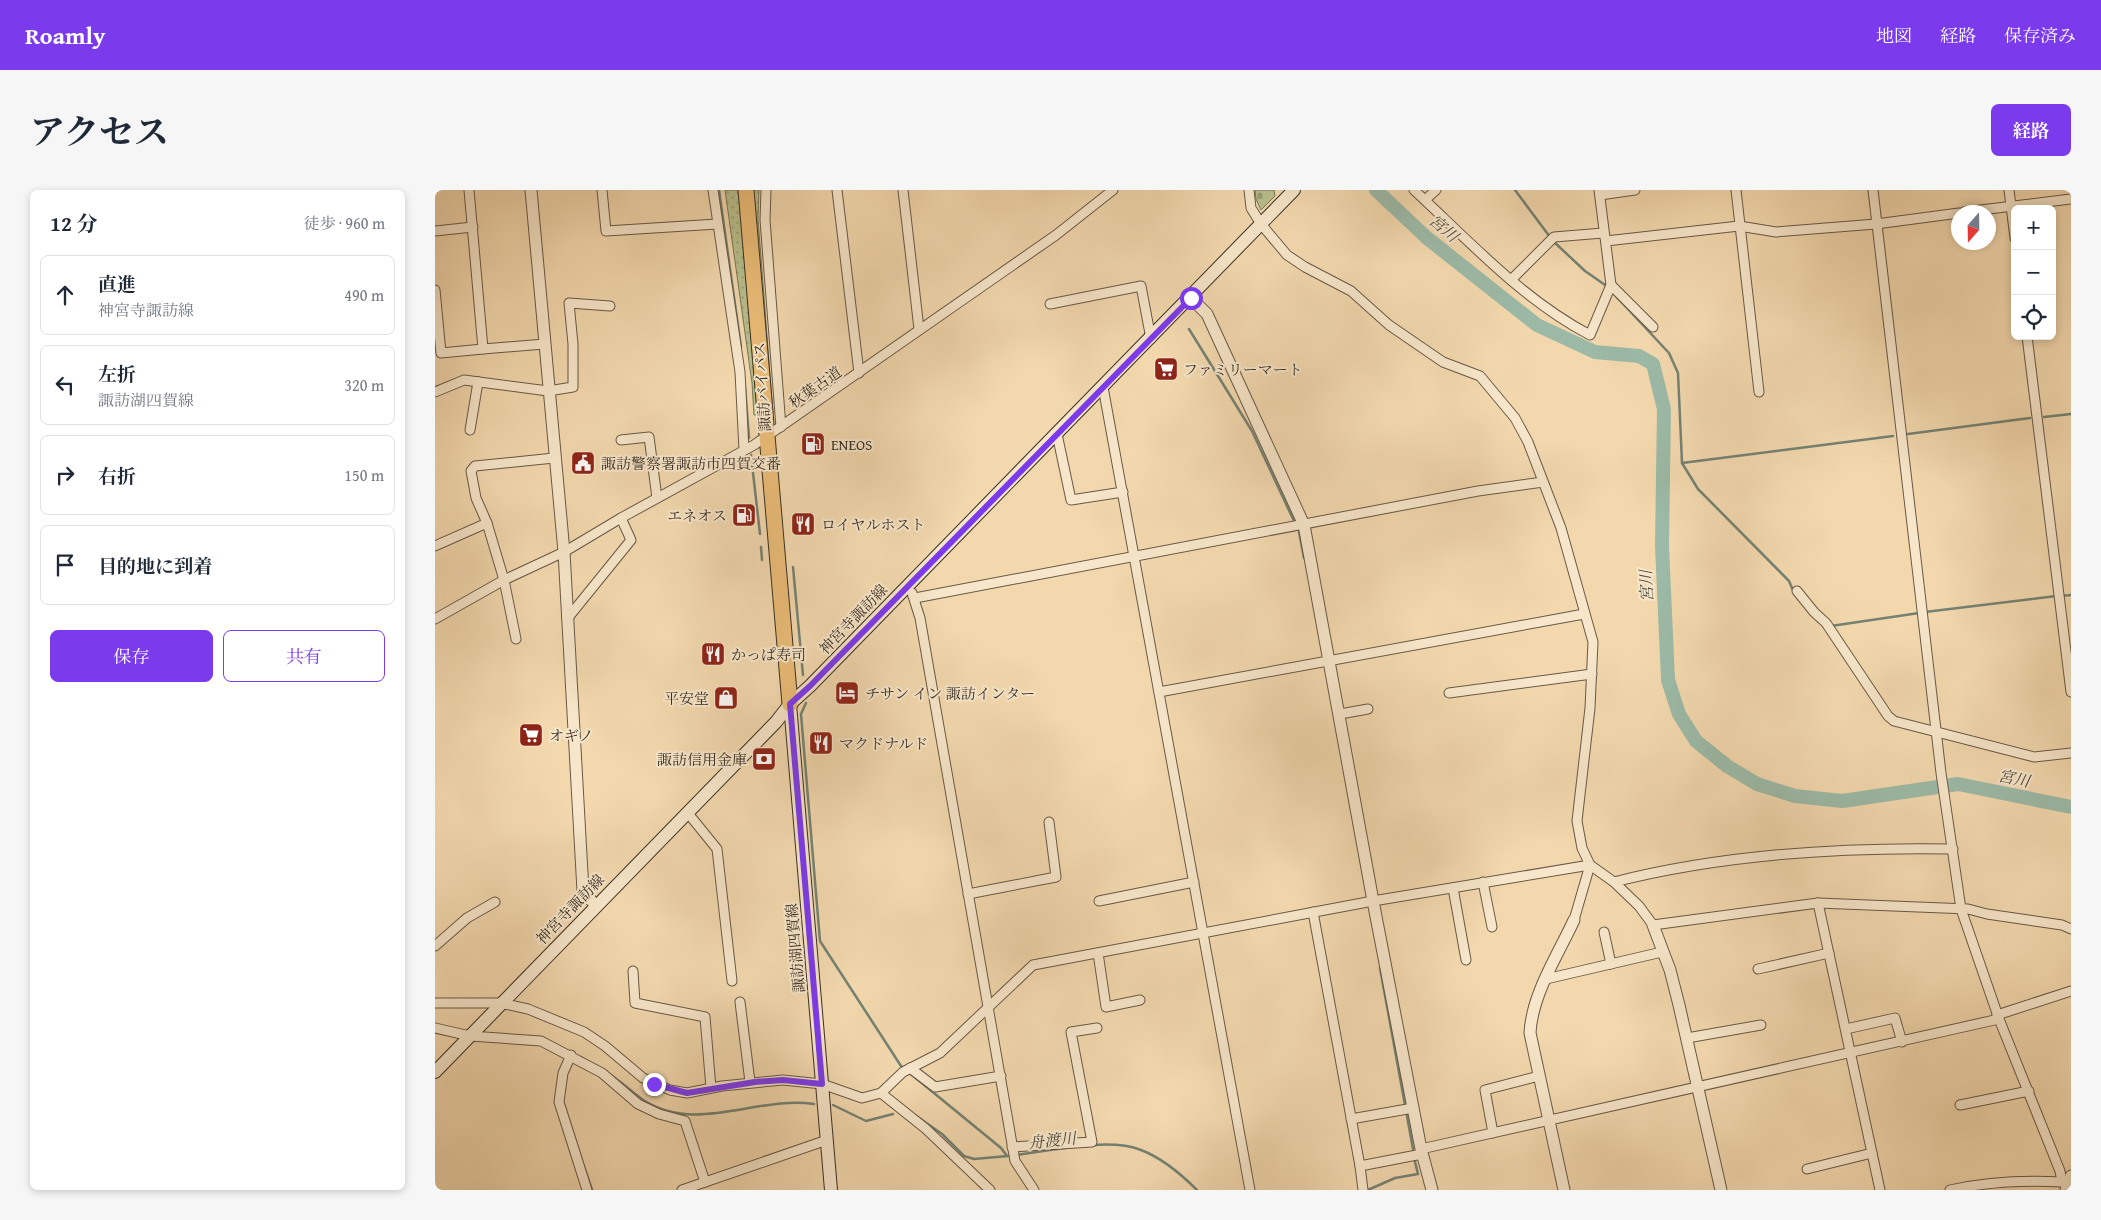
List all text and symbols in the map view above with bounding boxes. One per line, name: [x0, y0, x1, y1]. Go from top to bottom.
text: Roamly: [25, 18, 105, 53]
text: 地図: [1876, 22, 1912, 49]
text: 経路: [1940, 22, 1976, 49]
text: 保存済み: [2004, 22, 2076, 49]
button: 経路: [1991, 104, 2071, 156]
text: アクセス: [30, 106, 169, 157]
north arrow: [1951, 205, 1996, 250]
map controls: [2011, 205, 2056, 340]
button: +: [2011, 205, 2056, 250]
text: 12 分: [50, 208, 97, 239]
water label: 宮川: [1424, 209, 1465, 249]
text: 徒歩 · 960 m: [304, 211, 385, 235]
button: −: [2011, 250, 2056, 295]
text: 直進: [98, 270, 136, 298]
icon: ahead: [51, 281, 79, 309]
text: 490 m: [344, 283, 384, 307]
route start: [1180, 287, 1203, 310]
button: locate: [2011, 295, 2056, 340]
text: 神宮寺諏訪線: [98, 298, 194, 322]
street label: 諏訪バイパス: [748, 342, 776, 432]
supermarket icon: ファミリーマート: [1153, 356, 1179, 382]
place label: ファミリーマート: [1183, 359, 1303, 380]
text: 左折: [98, 360, 136, 388]
street label: 秋葉古道: [784, 361, 846, 413]
icon: left: [51, 371, 79, 399]
text: 320 m: [344, 373, 384, 397]
text: 諏訪湖四賀線: [98, 388, 194, 412]
fuel station icon: ENEOS: [800, 431, 826, 457]
place label: ENEOS: [831, 434, 872, 455]
public building icon: 諏訪警察署諏訪市四賀交番: [570, 450, 596, 476]
place label: 諏訪警察署諏訪市四賀交番: [601, 453, 781, 474]
icon: right: [51, 461, 79, 489]
text: 右折: [98, 462, 136, 490]
text: 150 m: [344, 463, 384, 487]
fuel station icon: エネオス: [731, 502, 757, 528]
place label: エネオス: [667, 505, 727, 526]
restaurant icon: ロイヤルホスト: [790, 511, 816, 537]
place label: ロイヤルホスト: [821, 514, 925, 535]
icon: arrive: [51, 551, 79, 579]
text: 目的地に到着: [98, 552, 212, 580]
water label: 宮川: [1633, 567, 1659, 603]
street label: 神宮寺諏訪線: [814, 579, 892, 659]
button: 保存: [50, 630, 213, 682]
button: 共有: [223, 630, 385, 682]
restaurant icon: かっぱ寿司: [700, 641, 726, 667]
place label: かっぱ寿司: [731, 644, 806, 665]
hotel icon: チサン イン 諏訪インター: [834, 680, 860, 706]
place label: チサン イン 諏訪インター: [865, 683, 1035, 704]
shop icon: 平安堂: [713, 685, 739, 711]
place label: 平安堂: [664, 688, 709, 709]
supermarket icon: オギノ: [518, 722, 544, 748]
place label: オギノ: [549, 725, 594, 746]
restaurant icon: マクドナルド: [808, 730, 834, 756]
place label: マクドナルド: [839, 733, 928, 754]
bank icon: 諏訪信用金庫: [751, 746, 777, 772]
place label: 諏訪信用金庫: [657, 749, 747, 770]
water label: 宮川: [1996, 763, 2034, 793]
street label: 神宮寺諏訪線: [531, 869, 609, 949]
street label: 諏訪湖四賀線: [781, 902, 809, 994]
route end: [643, 1073, 666, 1096]
water label: 舟渡川: [1027, 1125, 1079, 1154]

